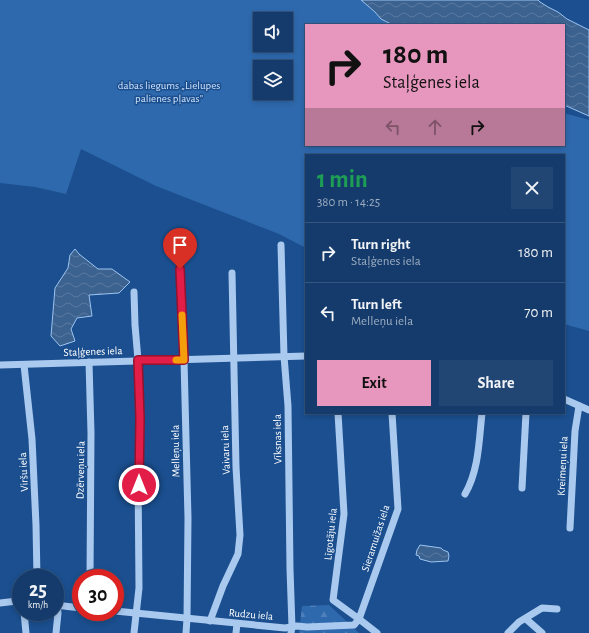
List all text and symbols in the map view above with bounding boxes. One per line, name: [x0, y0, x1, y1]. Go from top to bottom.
map controls: [253, 12, 293, 100]
button: sound: [253, 12, 293, 52]
icon: right: [317, 40, 369, 92]
text: 180 m: [383, 41, 448, 69]
button: layers: [253, 60, 293, 100]
text: Staļģenes iela: [383, 74, 480, 92]
park label: dabas liegums „Lielupes palienes pļavas”: [118, 80, 220, 105]
icon: left: [382, 116, 404, 138]
icon: ahead: [424, 116, 446, 138]
icon: right: [466, 116, 488, 138]
button: close: [511, 167, 553, 209]
text: 1 min: [317, 168, 368, 192]
text: 380 m · 14:25: [317, 196, 380, 209]
pin: [163, 228, 197, 269]
icon: arrive: [169, 234, 191, 256]
text: Turn right: [351, 237, 410, 252]
icon: right: [317, 242, 339, 264]
text: 180 m: [518, 245, 553, 260]
text: Staļģenes iela: [351, 255, 421, 268]
text: Turn left: [351, 297, 402, 312]
icon: left: [317, 302, 339, 324]
text: 70 m: [524, 305, 553, 320]
text: Melleņu iela: [351, 315, 413, 328]
street label: Staļģenes iela: [63, 345, 123, 359]
button: Exit: [317, 360, 431, 406]
button: Share: [439, 360, 553, 406]
street label: Vīksnas iela: [272, 414, 283, 464]
street label: Melleņu iela: [170, 425, 182, 477]
street label: Vaivaru iela: [219, 425, 232, 475]
street label: Kreimeņu iela: [555, 436, 571, 496]
street label: Dzērveņu iela: [74, 441, 88, 499]
street label: Viršu iela: [17, 452, 30, 492]
position arrow: [118, 464, 160, 506]
street label: Sieramuižas iela: [360, 503, 391, 573]
street label: Līgotāju iela: [322, 507, 339, 561]
speed limit sign: 30: [72, 569, 124, 621]
text: 25: [29, 580, 47, 600]
text: km/h: [28, 600, 48, 610]
street label: Rudzu iela: [228, 607, 274, 622]

